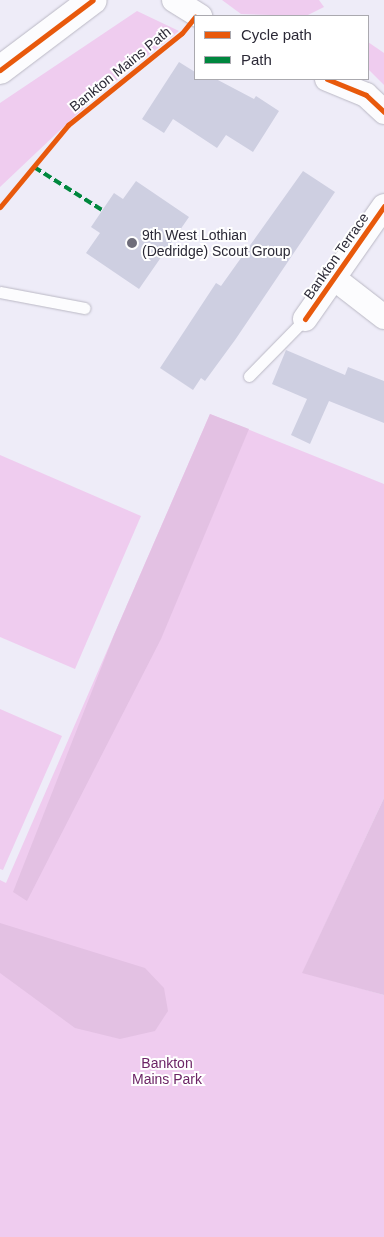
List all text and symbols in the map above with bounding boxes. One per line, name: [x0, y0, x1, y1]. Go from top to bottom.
legend: [194, 15, 369, 80]
street label: Bankton Mains Path: [66, 23, 174, 115]
text: Cycle path: [241, 26, 312, 43]
text: Path: [241, 51, 272, 68]
street label: Bankton Terrace: [300, 209, 372, 303]
place label: 9th West Lothian (Dedridge) Scout Group: [142, 227, 291, 260]
marker: 9th West Lothian (Dedridge) Scout Group: [126, 237, 138, 249]
park label: Bankton Mains Park: [132, 1055, 202, 1088]

